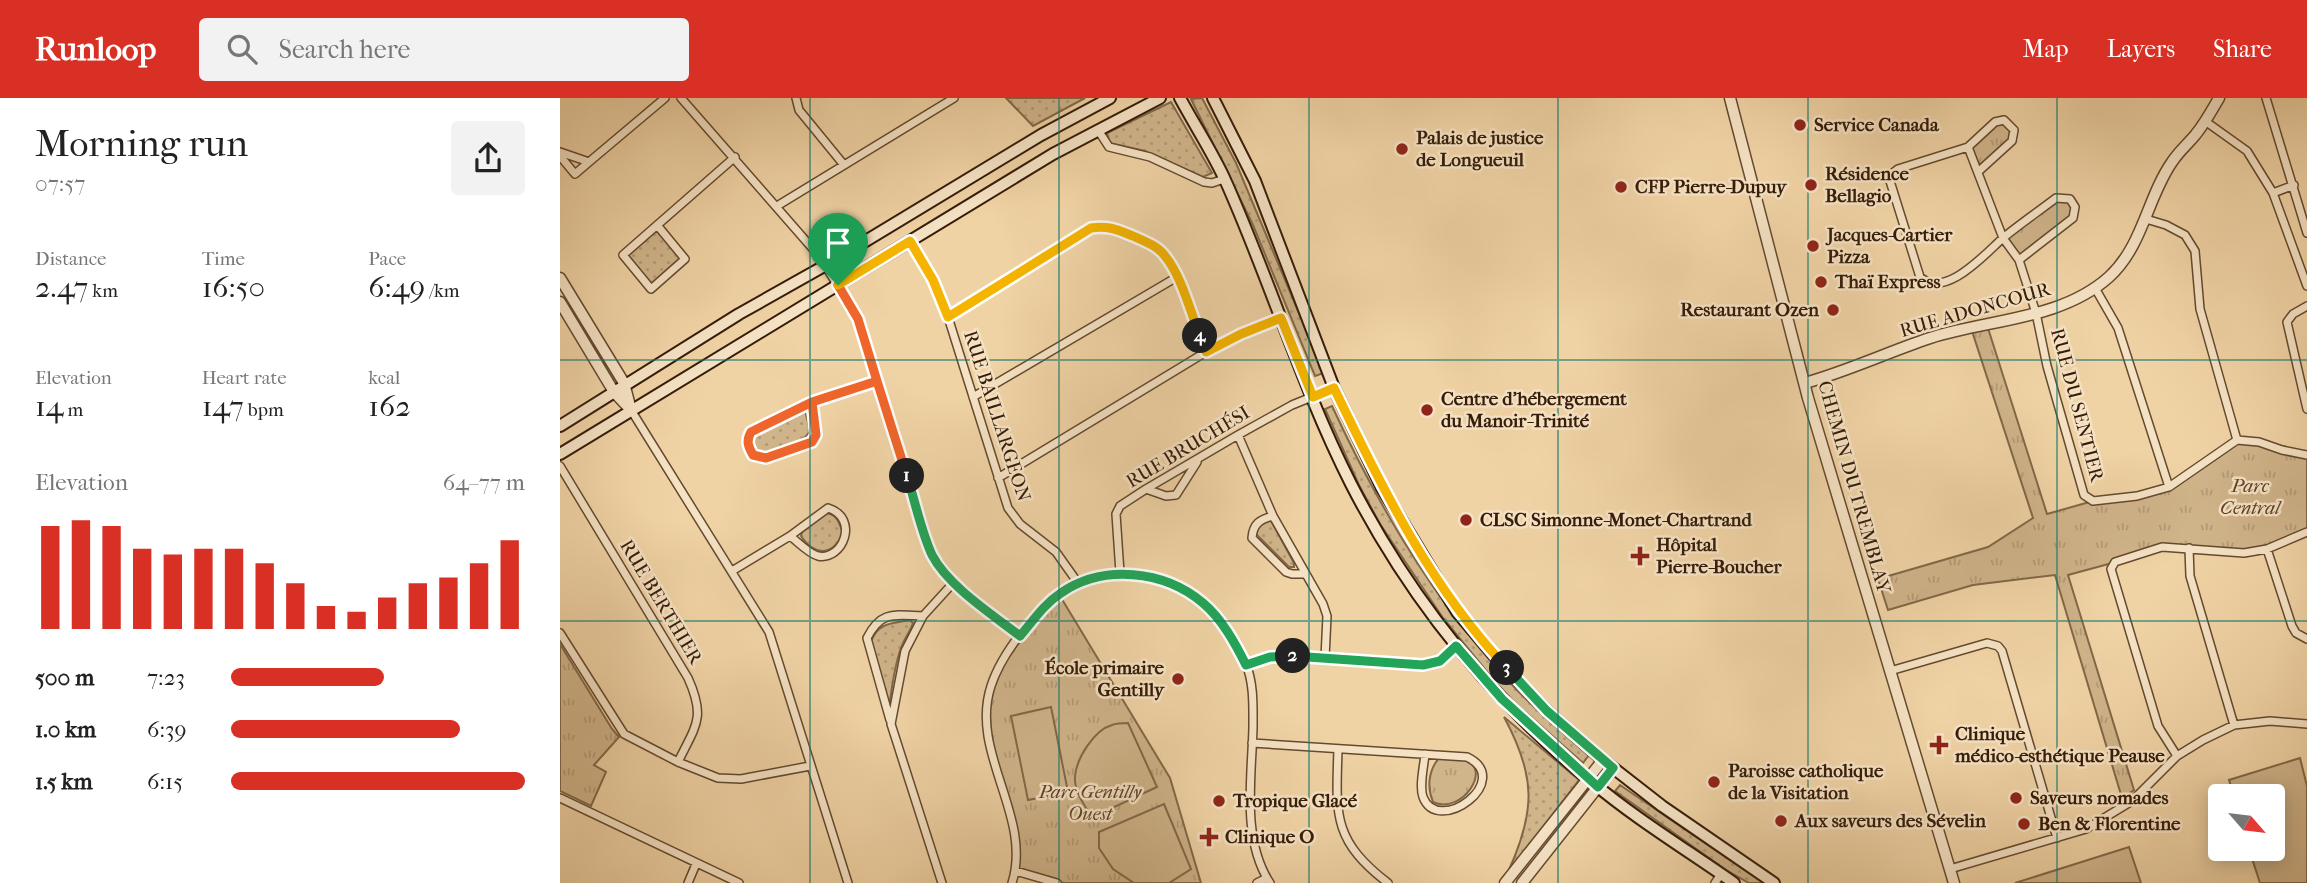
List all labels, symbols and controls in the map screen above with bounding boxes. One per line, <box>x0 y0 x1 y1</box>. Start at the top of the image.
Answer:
search box <box>199 18 689 81</box>
text: Runloop <box>35 30 157 69</box>
icon: search <box>223 30 261 68</box>
text: Search here <box>279 34 410 65</box>
text: Map <box>2023 35 2069 63</box>
text: Layers <box>2107 35 2175 63</box>
text: Share <box>2213 35 2272 63</box>
place label: Service Canada <box>1814 114 1940 136</box>
marker: Service Canada <box>1792 117 1808 133</box>
text: Morning run <box>35 121 248 166</box>
button: share <box>451 121 525 195</box>
place label: Palais de justice de Longueuil <box>1416 127 1544 171</box>
marker: Palais de justice de Longueuil <box>1394 141 1410 157</box>
place label: Résidence Bellagio <box>1825 163 1909 207</box>
text: 07:57 <box>35 170 85 197</box>
place label: CFP Pierre-Dupuy <box>1635 176 1787 198</box>
marker: Résidence Bellagio <box>1803 177 1819 193</box>
marker: CFP Pierre-Dupuy <box>1613 179 1629 195</box>
pin <box>808 213 868 285</box>
icon: arrive <box>819 224 857 262</box>
place label: Jacques-Cartier Pizza <box>1825 224 1953 268</box>
marker: Jacques-Cartier Pizza <box>1805 238 1821 254</box>
text: Distance <box>35 248 106 270</box>
text: Time <box>202 248 245 270</box>
text: Pace <box>368 248 406 270</box>
text: 2.47 <box>35 270 88 305</box>
text: 16:50 <box>202 270 265 305</box>
text: 6:49 <box>368 270 425 305</box>
place label: Thaï Express <box>1834 271 1940 293</box>
marker: Thaï Express <box>1813 274 1829 290</box>
street label: RUE ADONCOUR <box>1897 278 2054 342</box>
text: km <box>88 280 118 302</box>
text: /km <box>425 280 460 302</box>
place label: Restaurant Ozen <box>1680 299 1820 321</box>
marker: Restaurant Ozen <box>1825 302 1841 318</box>
pin: 4 <box>1182 318 1218 354</box>
text: 4 <box>1194 324 1205 346</box>
street label: RUE DU SENTIER <box>2046 326 2108 485</box>
street label: RUE BAILLARGEON <box>959 328 1035 505</box>
text: Elevation <box>35 367 112 389</box>
text: Heart rate <box>202 367 287 389</box>
text: kcal <box>368 367 400 389</box>
street label: CHEMIN DU TREMBLAY <box>1813 378 1895 597</box>
place label: Centre d'hébergement du Manoir-Trinité <box>1441 388 1627 432</box>
text: 14 <box>35 389 63 424</box>
text: 147 <box>202 389 244 424</box>
text: 162 <box>368 389 411 424</box>
text: m <box>63 399 83 421</box>
text: bpm <box>244 399 284 421</box>
street label: RUE BRUCHÉSI <box>1122 401 1254 493</box>
marker: Centre d'hébergement du Manoir-Trinité <box>1419 402 1435 418</box>
pin: 1 <box>890 458 924 494</box>
text: 1 <box>903 464 910 486</box>
text: Elevation <box>35 469 128 496</box>
text: 64–77 m <box>443 469 525 496</box>
park label: Parc Central <box>2220 475 2282 519</box>
place label: CLSC Simonne-Monet-Chartrand <box>1480 509 1753 531</box>
marker: CLSC Simonne-Monet-Chartrand <box>1458 512 1474 528</box>
place label: Hôpital Pierre-Boucher <box>1656 534 1782 578</box>
street label: RUE BERTHIER <box>615 536 707 669</box>
marker: Hôpital Pierre-Boucher <box>1630 546 1650 566</box>
pin: 2 <box>1276 638 1310 674</box>
text: 2 <box>1288 644 1297 666</box>
pin: 3 <box>1490 650 1524 686</box>
place label: École primaire Gentilly <box>1045 656 1165 701</box>
text: 3 <box>1503 656 1510 678</box>
text: 500 m <box>35 664 94 691</box>
text: 7:23 <box>147 664 185 691</box>
marker: École primaire Gentilly <box>1170 671 1186 687</box>
text: 1.0 km <box>35 716 96 743</box>
text: 6:39 <box>147 716 187 743</box>
place label: Clinique médico-esthétique Peause <box>1954 723 2165 767</box>
marker: Clinique médico-esthétique Peause <box>1929 735 1949 755</box>
place label: Paroisse catholique de la Visitation <box>1728 760 1884 804</box>
text: 1.5 km <box>35 768 93 795</box>
text: 6:15 <box>147 768 183 795</box>
marker: Paroisse catholique de la Visitation <box>1706 774 1722 790</box>
park label: Parc Gentilly Ouest <box>1038 781 1142 825</box>
north arrow <box>2208 784 2286 861</box>
map controls <box>2208 784 2285 861</box>
place label: Saveurs nomades <box>2030 787 2168 809</box>
place label: Tropique Glacé <box>1232 790 1358 812</box>
marker: Saveurs nomades <box>2008 790 2024 806</box>
marker: Tropique Glacé <box>1211 793 1227 809</box>
place label: Aux saveurs des Sévelin <box>1794 810 1987 832</box>
marker: Aux saveurs des Sévelin <box>1773 813 1789 829</box>
place label: Ben & Florentine <box>2038 813 2181 835</box>
marker: Ben & Florentine <box>2016 816 2032 832</box>
place label: Clinique O <box>1225 826 1314 848</box>
marker: Clinique O <box>1199 827 1219 847</box>

